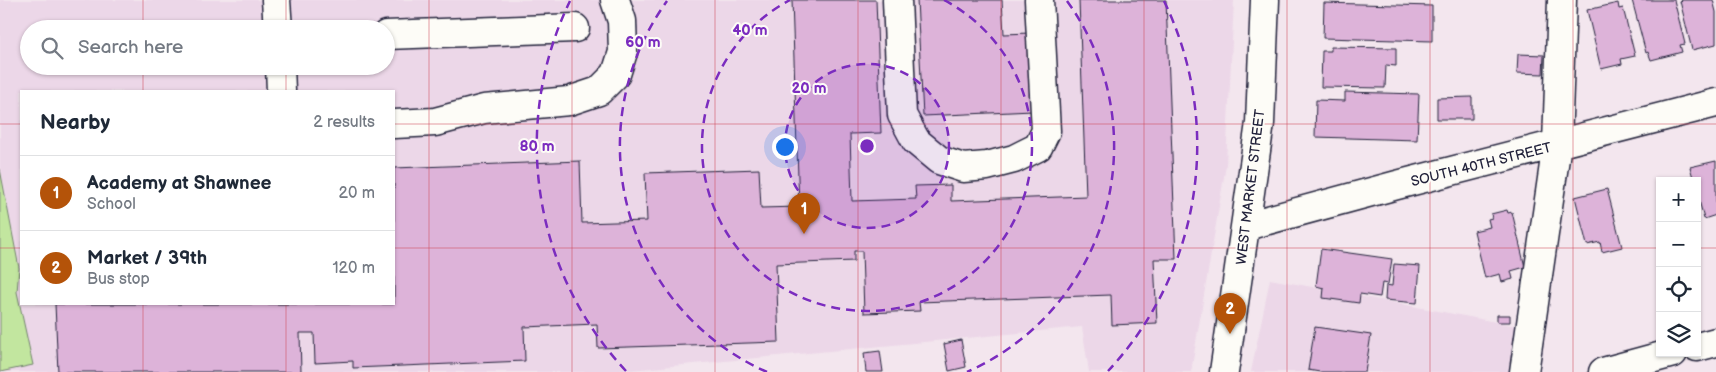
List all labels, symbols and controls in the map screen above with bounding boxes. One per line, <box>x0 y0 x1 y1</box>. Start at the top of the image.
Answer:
search box <box>20 20 395 75</box>
text: 40 m <box>732 21 768 40</box>
text: 60 m <box>625 33 661 52</box>
icon: search <box>38 34 66 62</box>
text: Search here <box>78 36 183 59</box>
text: 20 m <box>792 79 827 98</box>
street label: WEST MARKET STREET <box>1233 108 1269 266</box>
text: Nearby <box>40 110 110 135</box>
text: 2 results <box>313 113 375 132</box>
your location <box>772 134 798 160</box>
text: 80 m <box>519 137 555 156</box>
centre of rings <box>858 137 876 155</box>
street label: SOUTH 40TH STREET <box>1409 139 1554 190</box>
text: Academy at Shawnee <box>87 172 272 195</box>
map controls <box>1656 177 1701 357</box>
button: + <box>1656 177 1701 222</box>
text: 1 <box>53 184 59 203</box>
text: 20 m <box>339 184 375 203</box>
pin: 1 <box>788 193 820 234</box>
text: School <box>87 195 136 214</box>
button: − <box>1656 222 1701 267</box>
text: Market / 39th <box>87 247 207 270</box>
text: 2 <box>51 259 61 278</box>
text: 120 m <box>332 259 375 278</box>
button: locate <box>1656 267 1701 312</box>
text: Bus stop <box>87 270 150 289</box>
pin: 2 <box>1214 293 1246 334</box>
button: layers <box>1656 312 1701 357</box>

